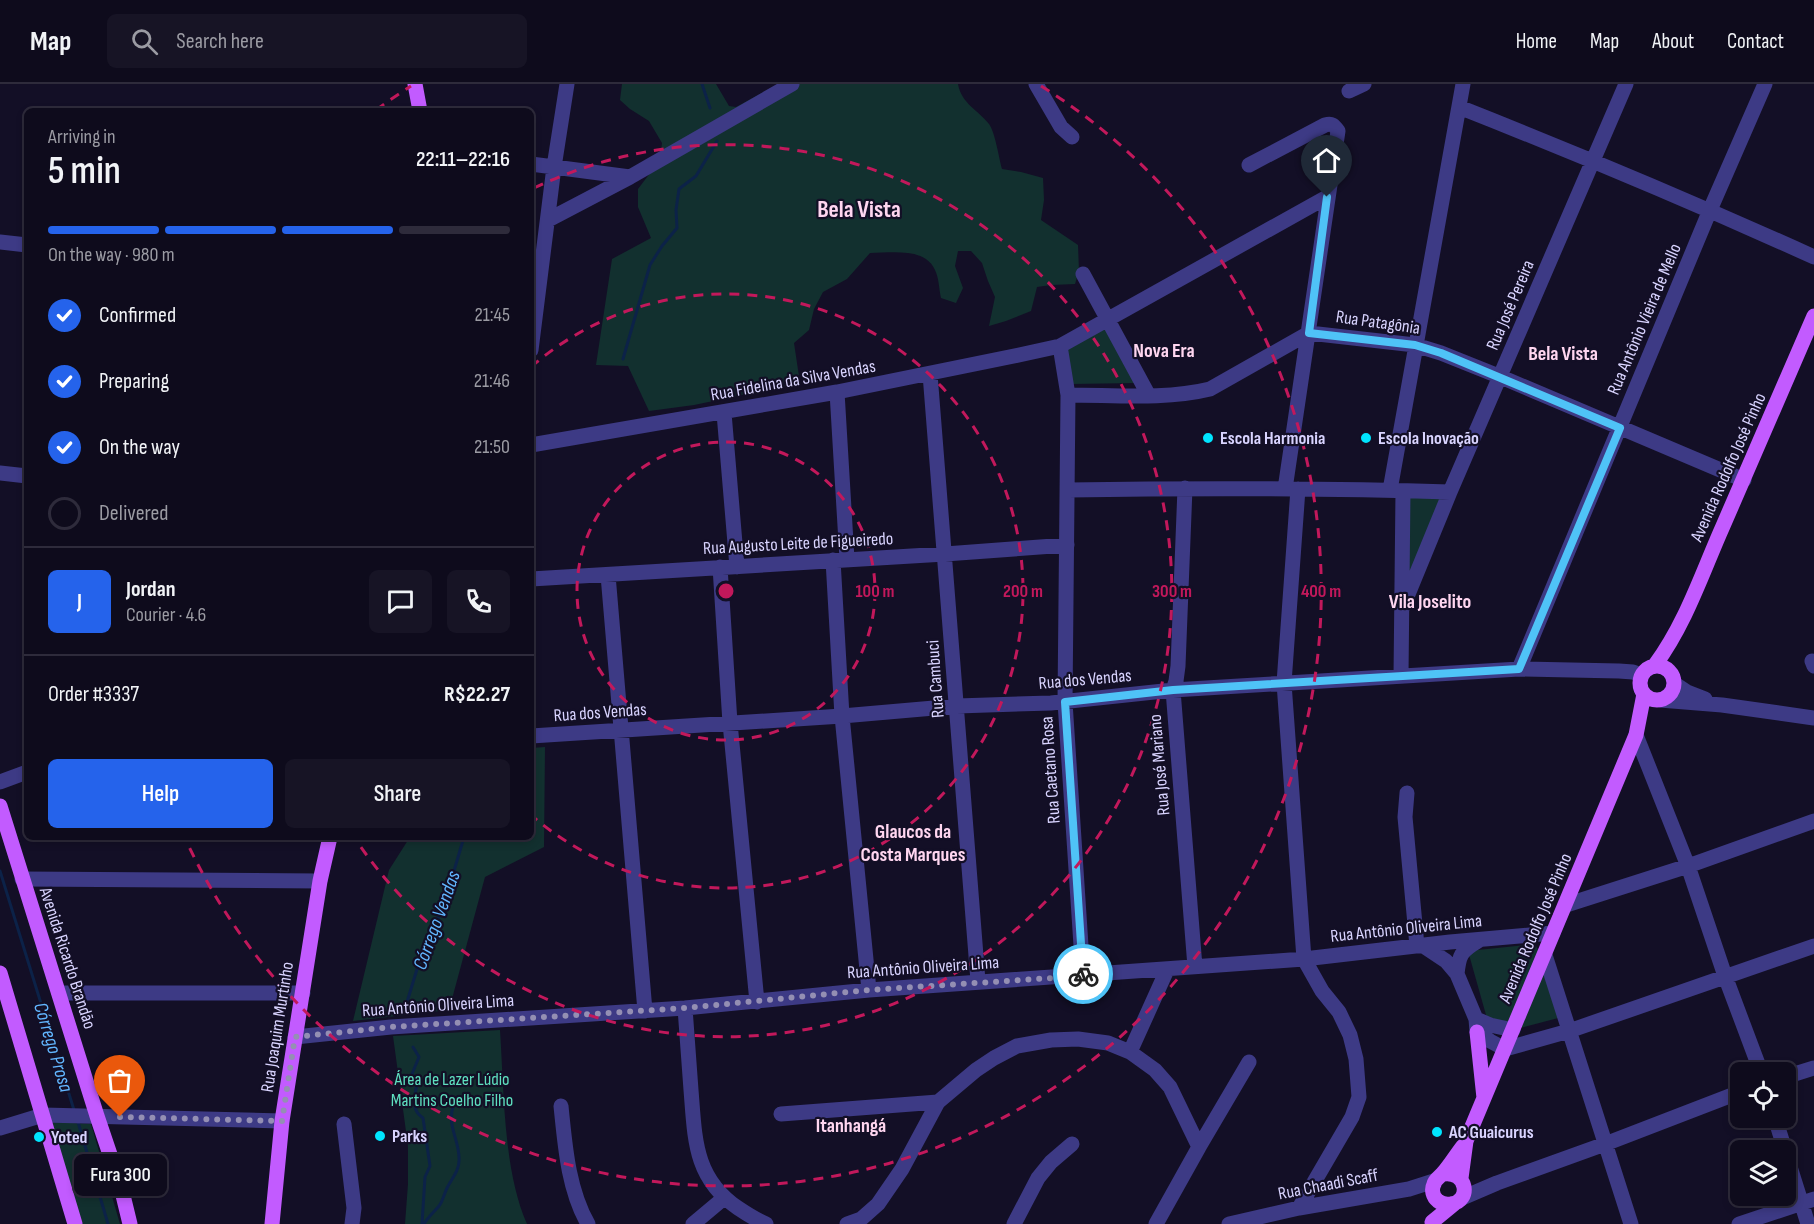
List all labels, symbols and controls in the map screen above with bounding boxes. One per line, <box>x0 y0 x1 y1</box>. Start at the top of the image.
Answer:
search box <box>107 14 527 68</box>
text: Map <box>30 25 71 58</box>
icon: search <box>128 25 161 58</box>
text: Search here <box>176 28 264 55</box>
text: Home <box>1516 29 1557 54</box>
text: Map <box>1590 29 1619 54</box>
text: About <box>1652 29 1694 54</box>
text: Contact <box>1727 29 1784 54</box>
text: Arriving in <box>48 125 116 149</box>
pin <box>1301 135 1352 197</box>
icon: home <box>1310 144 1343 177</box>
text: 22:11–22:16 <box>416 146 510 173</box>
text: 5 min <box>48 148 121 195</box>
district label: Bela Vista <box>817 195 901 224</box>
street label: Rua Antônio Vieira de Mello <box>1603 240 1686 398</box>
text: On the way · 980 m <box>48 243 175 267</box>
street label: Rua José Pereira <box>1482 257 1539 353</box>
icon: check <box>48 299 81 332</box>
text: Confirmed <box>99 302 176 329</box>
text: 21:45 <box>474 303 510 327</box>
street label: Rua Patagônia <box>1334 306 1421 339</box>
district label: Nova Era <box>1133 339 1195 363</box>
district label: Bela Vista <box>1528 342 1598 366</box>
street label: Rua Fidelina da Silva Vendas <box>709 356 877 405</box>
icon: check <box>48 365 81 398</box>
text: Preparing <box>99 368 169 395</box>
text: 21:46 <box>474 369 510 393</box>
street label: Avenida Rodolfo José Pinho <box>1686 390 1771 546</box>
place label: Escola Harmonia <box>1220 428 1325 449</box>
place label: Escola Inovação <box>1378 428 1479 449</box>
icon: check <box>48 431 81 464</box>
marker: Escola Harmonia <box>1201 431 1215 445</box>
marker: Escola Inovação <box>1359 431 1373 445</box>
text: On the way <box>99 434 180 461</box>
text: 21:50 <box>474 435 510 459</box>
text: Delivered <box>99 500 168 527</box>
street label: Rua Augusto Leite de Figueiredo <box>702 528 894 559</box>
button: chat <box>369 570 432 633</box>
button: phone <box>447 570 510 633</box>
text: Jordan <box>126 576 175 603</box>
centre of rings <box>716 581 736 601</box>
text: 100 m <box>856 581 895 602</box>
text: 200 m <box>1003 581 1043 602</box>
text: 300 m <box>1152 581 1192 602</box>
text: 400 m <box>1301 581 1341 602</box>
text: J <box>77 588 82 615</box>
district label: Vila Joselito <box>1389 590 1471 614</box>
text: Courier · 4.6 <box>126 603 206 627</box>
street label: Rua Cambuci <box>922 639 949 719</box>
street label: Rua dos Vendas <box>1038 665 1132 694</box>
text: Order #3337 <box>48 681 139 708</box>
text: R$22.27 <box>444 681 510 708</box>
street label: Rua dos Vendas <box>553 699 647 726</box>
street label: Rua José Mariano <box>1145 713 1174 816</box>
street label: Rua Caetano Rosa <box>1036 716 1065 824</box>
button: Help <box>48 759 273 828</box>
button: Share <box>285 759 510 828</box>
district label: Glaucos da Costa Marques <box>861 820 966 867</box>
street label: Avenida Rodolfo José Pinho <box>1494 850 1576 1007</box>
water label: Córrego Vendas <box>408 868 466 973</box>
street label: Avenida Ricardo Brandão <box>34 884 100 1032</box>
street label: Rua Antônio Oliveira Lima <box>1329 910 1483 947</box>
courier <box>1053 944 1113 1004</box>
street label: Rua Antônio Oliveira Lima <box>846 952 1000 983</box>
icon: bike <box>1067 958 1100 991</box>
street label: Rua Joaquim Murtinho <box>257 960 298 1094</box>
street label: Rua Antônio Oliveira Lima <box>361 990 515 1021</box>
water label: Córrego Prosa <box>28 1000 78 1095</box>
pin <box>94 1055 145 1117</box>
map controls <box>1730 1062 1796 1206</box>
button: locate <box>1730 1062 1796 1128</box>
icon: bag <box>103 1064 136 1097</box>
park label: Área de Lazer Lúdio Martins Coelho Filho <box>391 1069 513 1111</box>
district label: Itanhangá <box>816 1114 886 1138</box>
place label: AC Guaicurus <box>1448 1122 1534 1143</box>
marker: AC Guaicurus <box>1430 1125 1444 1139</box>
place label: Parks <box>392 1126 427 1147</box>
place label: Yoted <box>51 1127 88 1148</box>
marker: Parks <box>373 1129 387 1143</box>
marker: Yoted <box>32 1130 46 1144</box>
button: layers <box>1730 1140 1796 1206</box>
callout: Fura 300 <box>74 1153 166 1195</box>
text: Fura 300 <box>90 1163 151 1187</box>
street label: Rua Chaadi Scaff <box>1276 1164 1381 1204</box>

